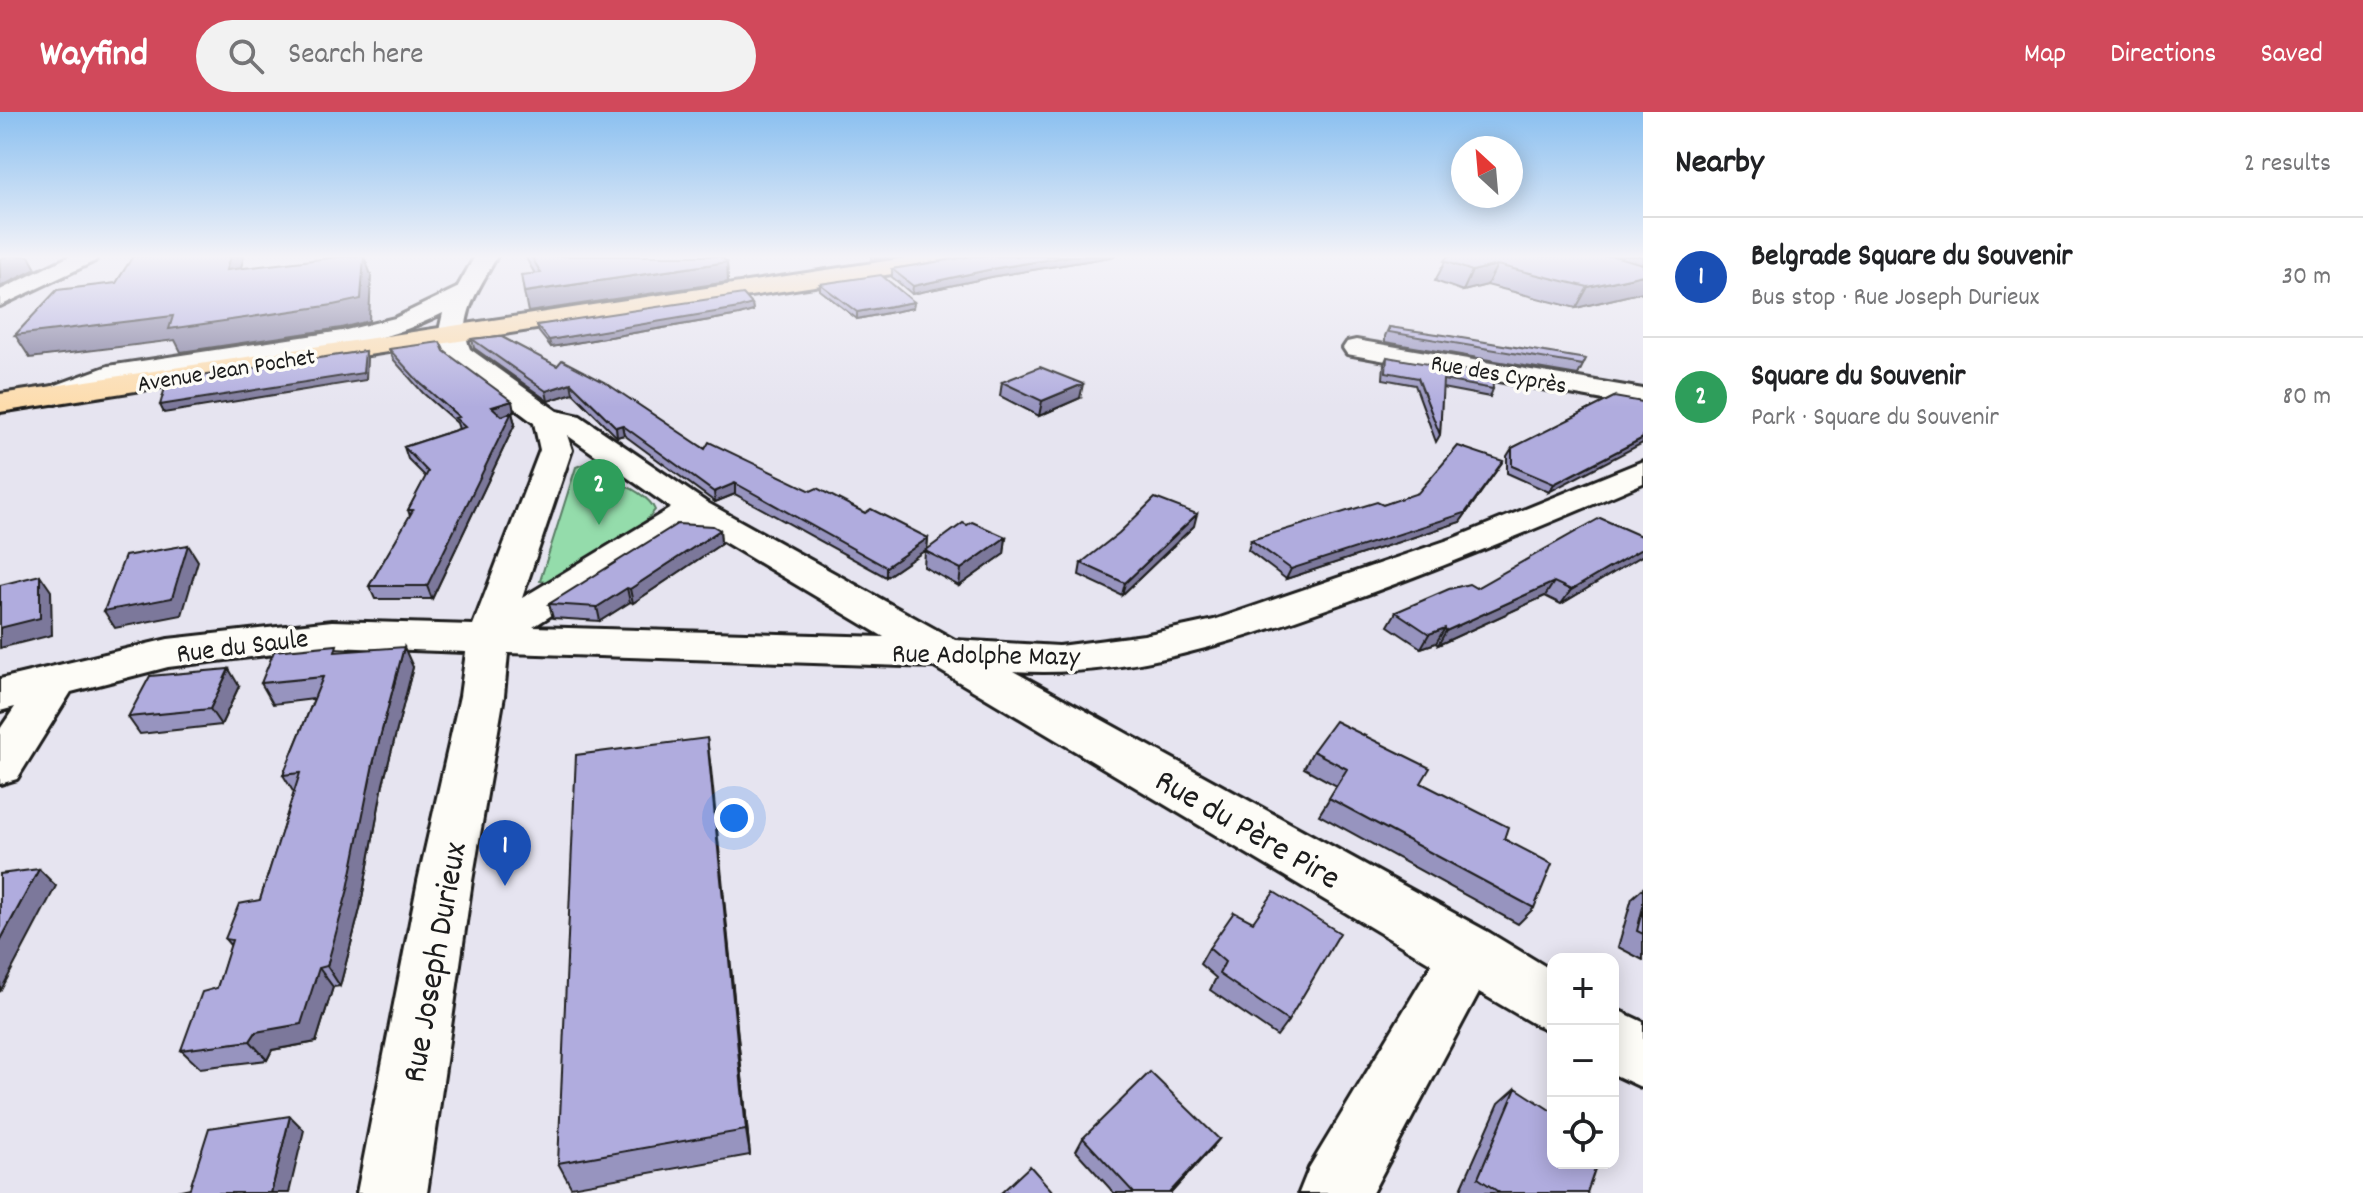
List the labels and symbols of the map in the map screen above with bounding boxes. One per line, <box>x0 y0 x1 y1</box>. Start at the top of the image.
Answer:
north arrow <box>1451 136 1523 208</box>
street label: Avenue Jean Pochet <box>135 341 318 403</box>
street label: Rue des Cyprès <box>1428 347 1569 405</box>
pin: 2 <box>573 459 625 525</box>
street label: Rue du Saule <box>174 621 311 677</box>
street label: Rue Adolphe Mazy <box>892 636 1081 680</box>
street label: Rue du Père Pire <box>1144 759 1348 905</box>
your location <box>714 798 754 838</box>
pin: 1 <box>479 820 531 886</box>
street label: Rue Joseph Durieux <box>392 839 483 1087</box>

